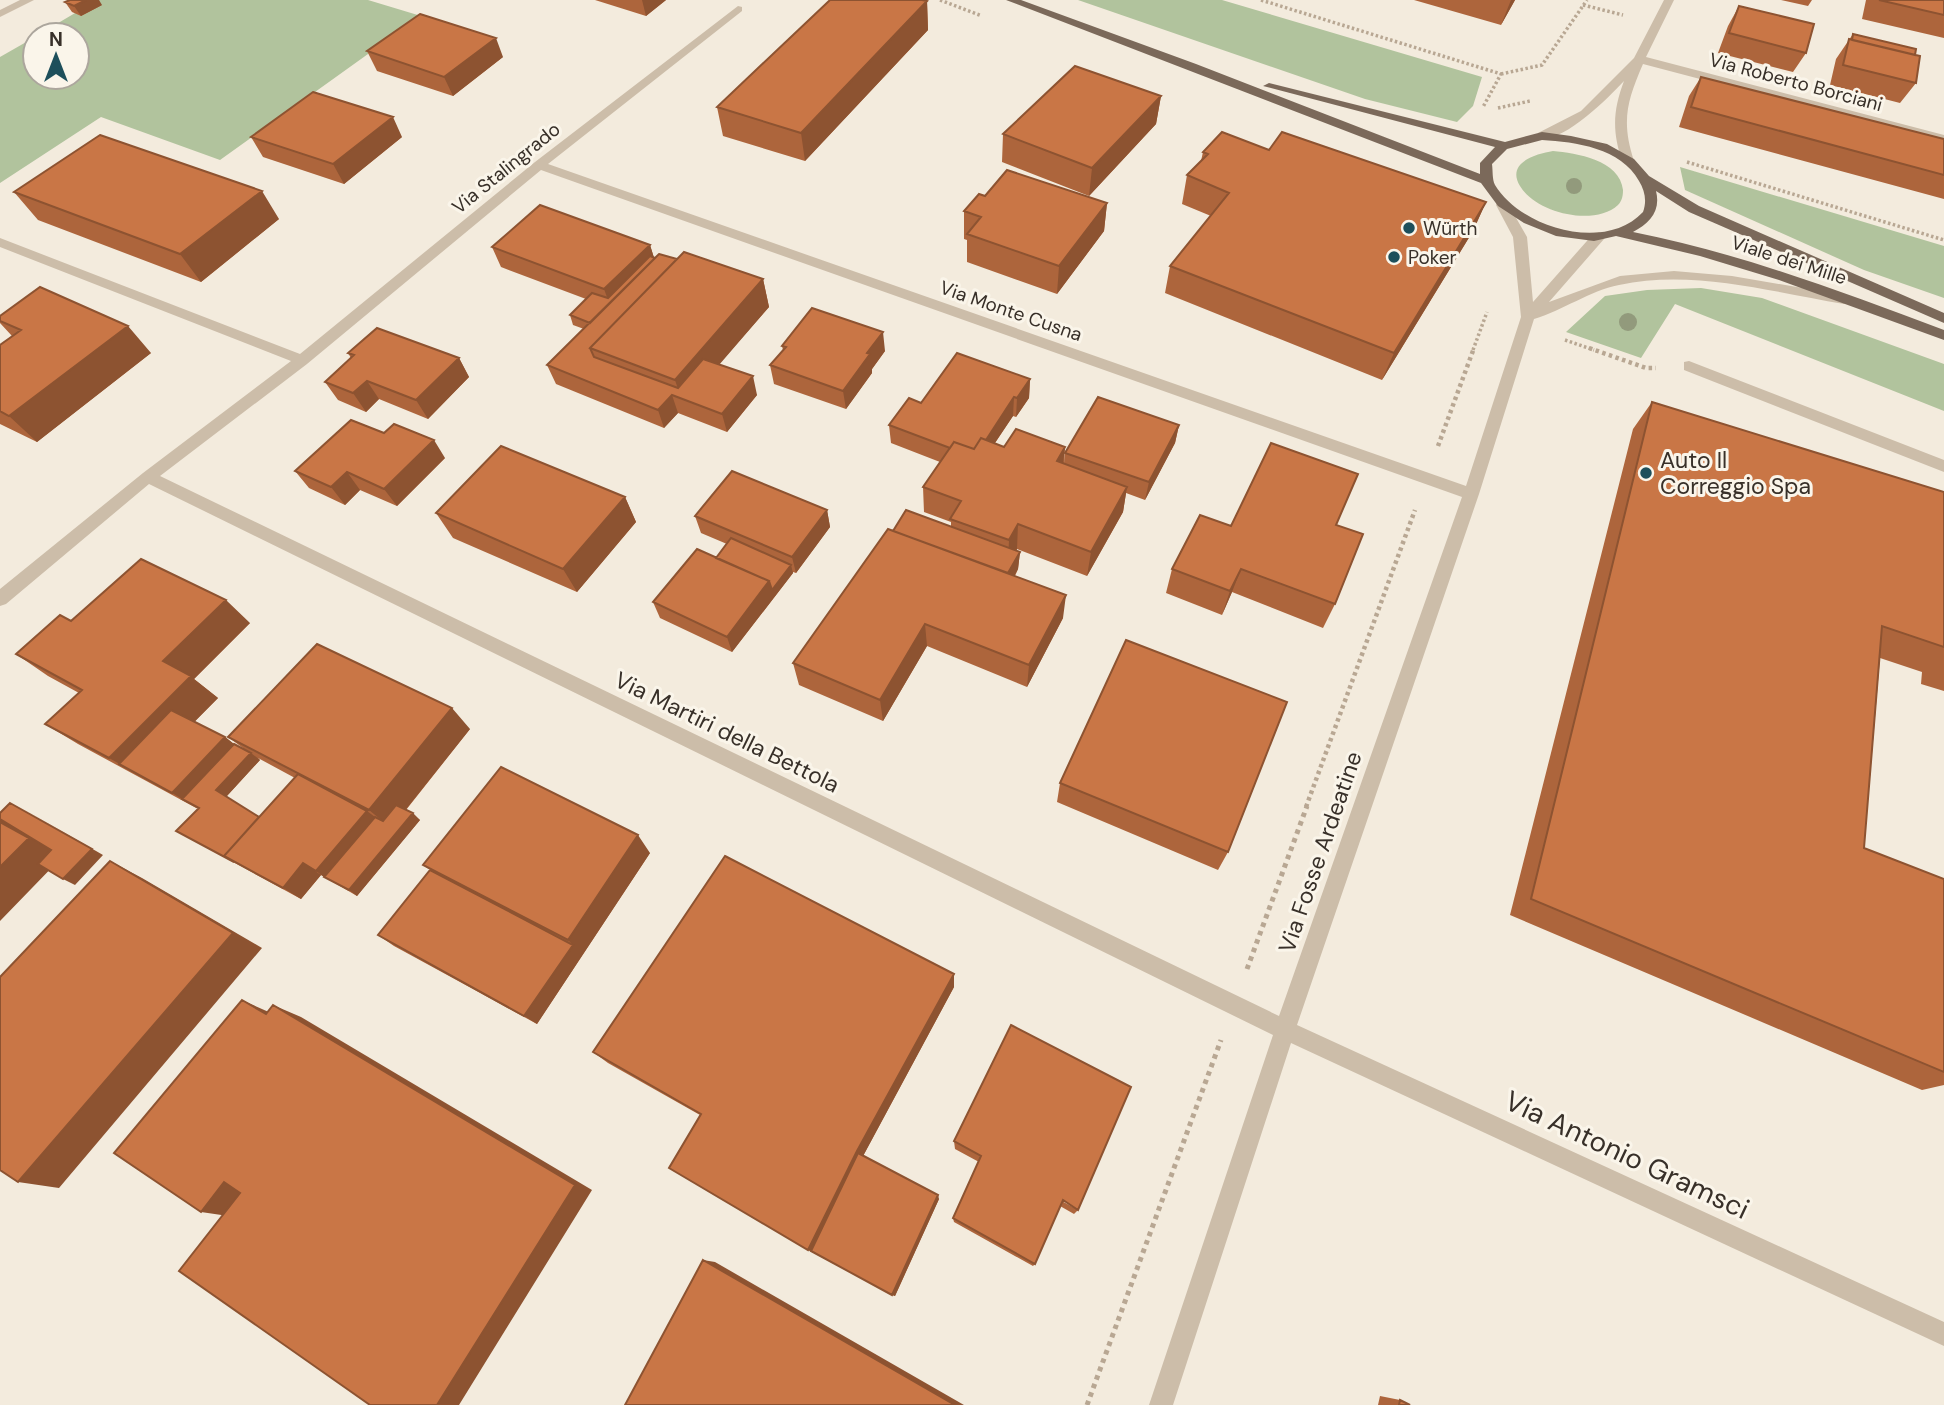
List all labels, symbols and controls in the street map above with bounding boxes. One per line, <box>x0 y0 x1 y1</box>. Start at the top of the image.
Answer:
north arrow <box>21 21 91 91</box>
text: N <box>49 27 63 52</box>
street label: Via Roberto Borciani <box>1707 47 1885 117</box>
street label: Via Stalingrado <box>447 117 565 219</box>
place label: Würth <box>1423 216 1477 241</box>
marker: Würth <box>1401 220 1417 236</box>
street label: Viale dei Mille <box>1728 230 1850 290</box>
place label: Poker <box>1408 245 1456 270</box>
marker: Poker <box>1386 249 1402 265</box>
street label: Via Monte Cusna <box>936 275 1086 347</box>
place label: Auto Il Correggio Spa <box>1660 445 1811 501</box>
marker: Auto Il Correggio Spa <box>1638 465 1654 481</box>
street label: Via Martiri della Bettola <box>610 664 844 800</box>
street label: Via Fosse Ardeatine <box>1271 747 1369 957</box>
street label: Via Antonio Gramsci <box>1499 1082 1755 1228</box>

